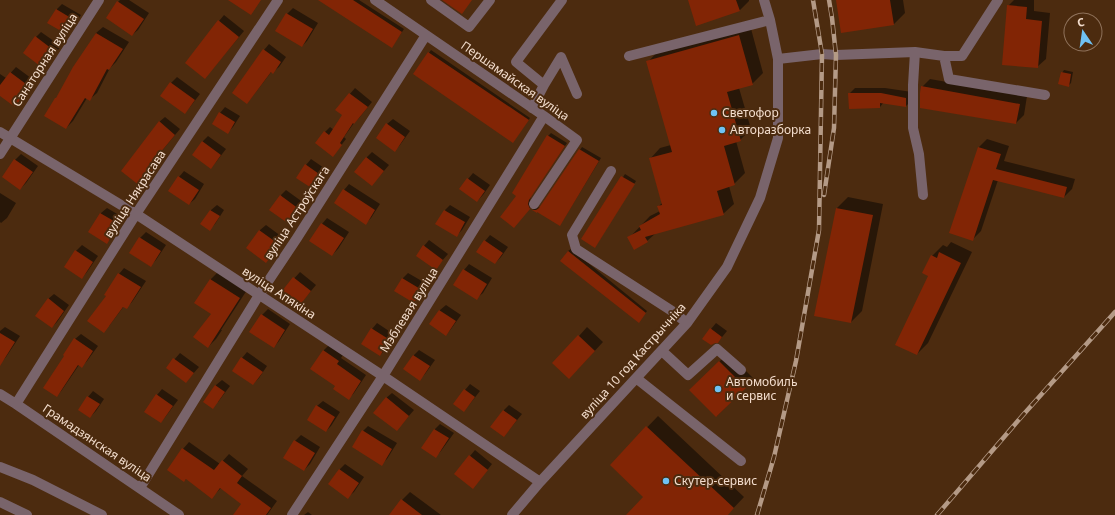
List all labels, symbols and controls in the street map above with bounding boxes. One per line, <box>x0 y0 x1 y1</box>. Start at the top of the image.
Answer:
street label: Санаторная вуліца <box>8 10 81 110</box>
north arrow <box>1063 12 1103 52</box>
text: С <box>1075 14 1086 30</box>
street label: Першамайская вуліца <box>458 37 573 124</box>
place label: Светофор <box>722 104 779 121</box>
marker: Светофор <box>709 108 719 118</box>
place label: Авторазборка <box>730 121 811 138</box>
marker: Авторазборка <box>717 125 727 135</box>
street label: вуліца Някрасава <box>100 146 169 241</box>
street label: вуліца Астроўскага <box>260 162 333 263</box>
street label: вуліца Апякіна <box>239 262 319 323</box>
street label: Мэблевая вуліца <box>376 264 442 356</box>
street label: вуліца 10 год Кастрычніка <box>576 299 690 423</box>
place label: Автомобиль и сервис <box>726 373 797 404</box>
marker: Автомобиль и сервис <box>713 384 723 394</box>
street label: Грамадзянская вуліца <box>39 400 155 485</box>
place label: Скутер-сервис <box>674 472 757 489</box>
marker: Скутер-сервис <box>661 476 671 486</box>

